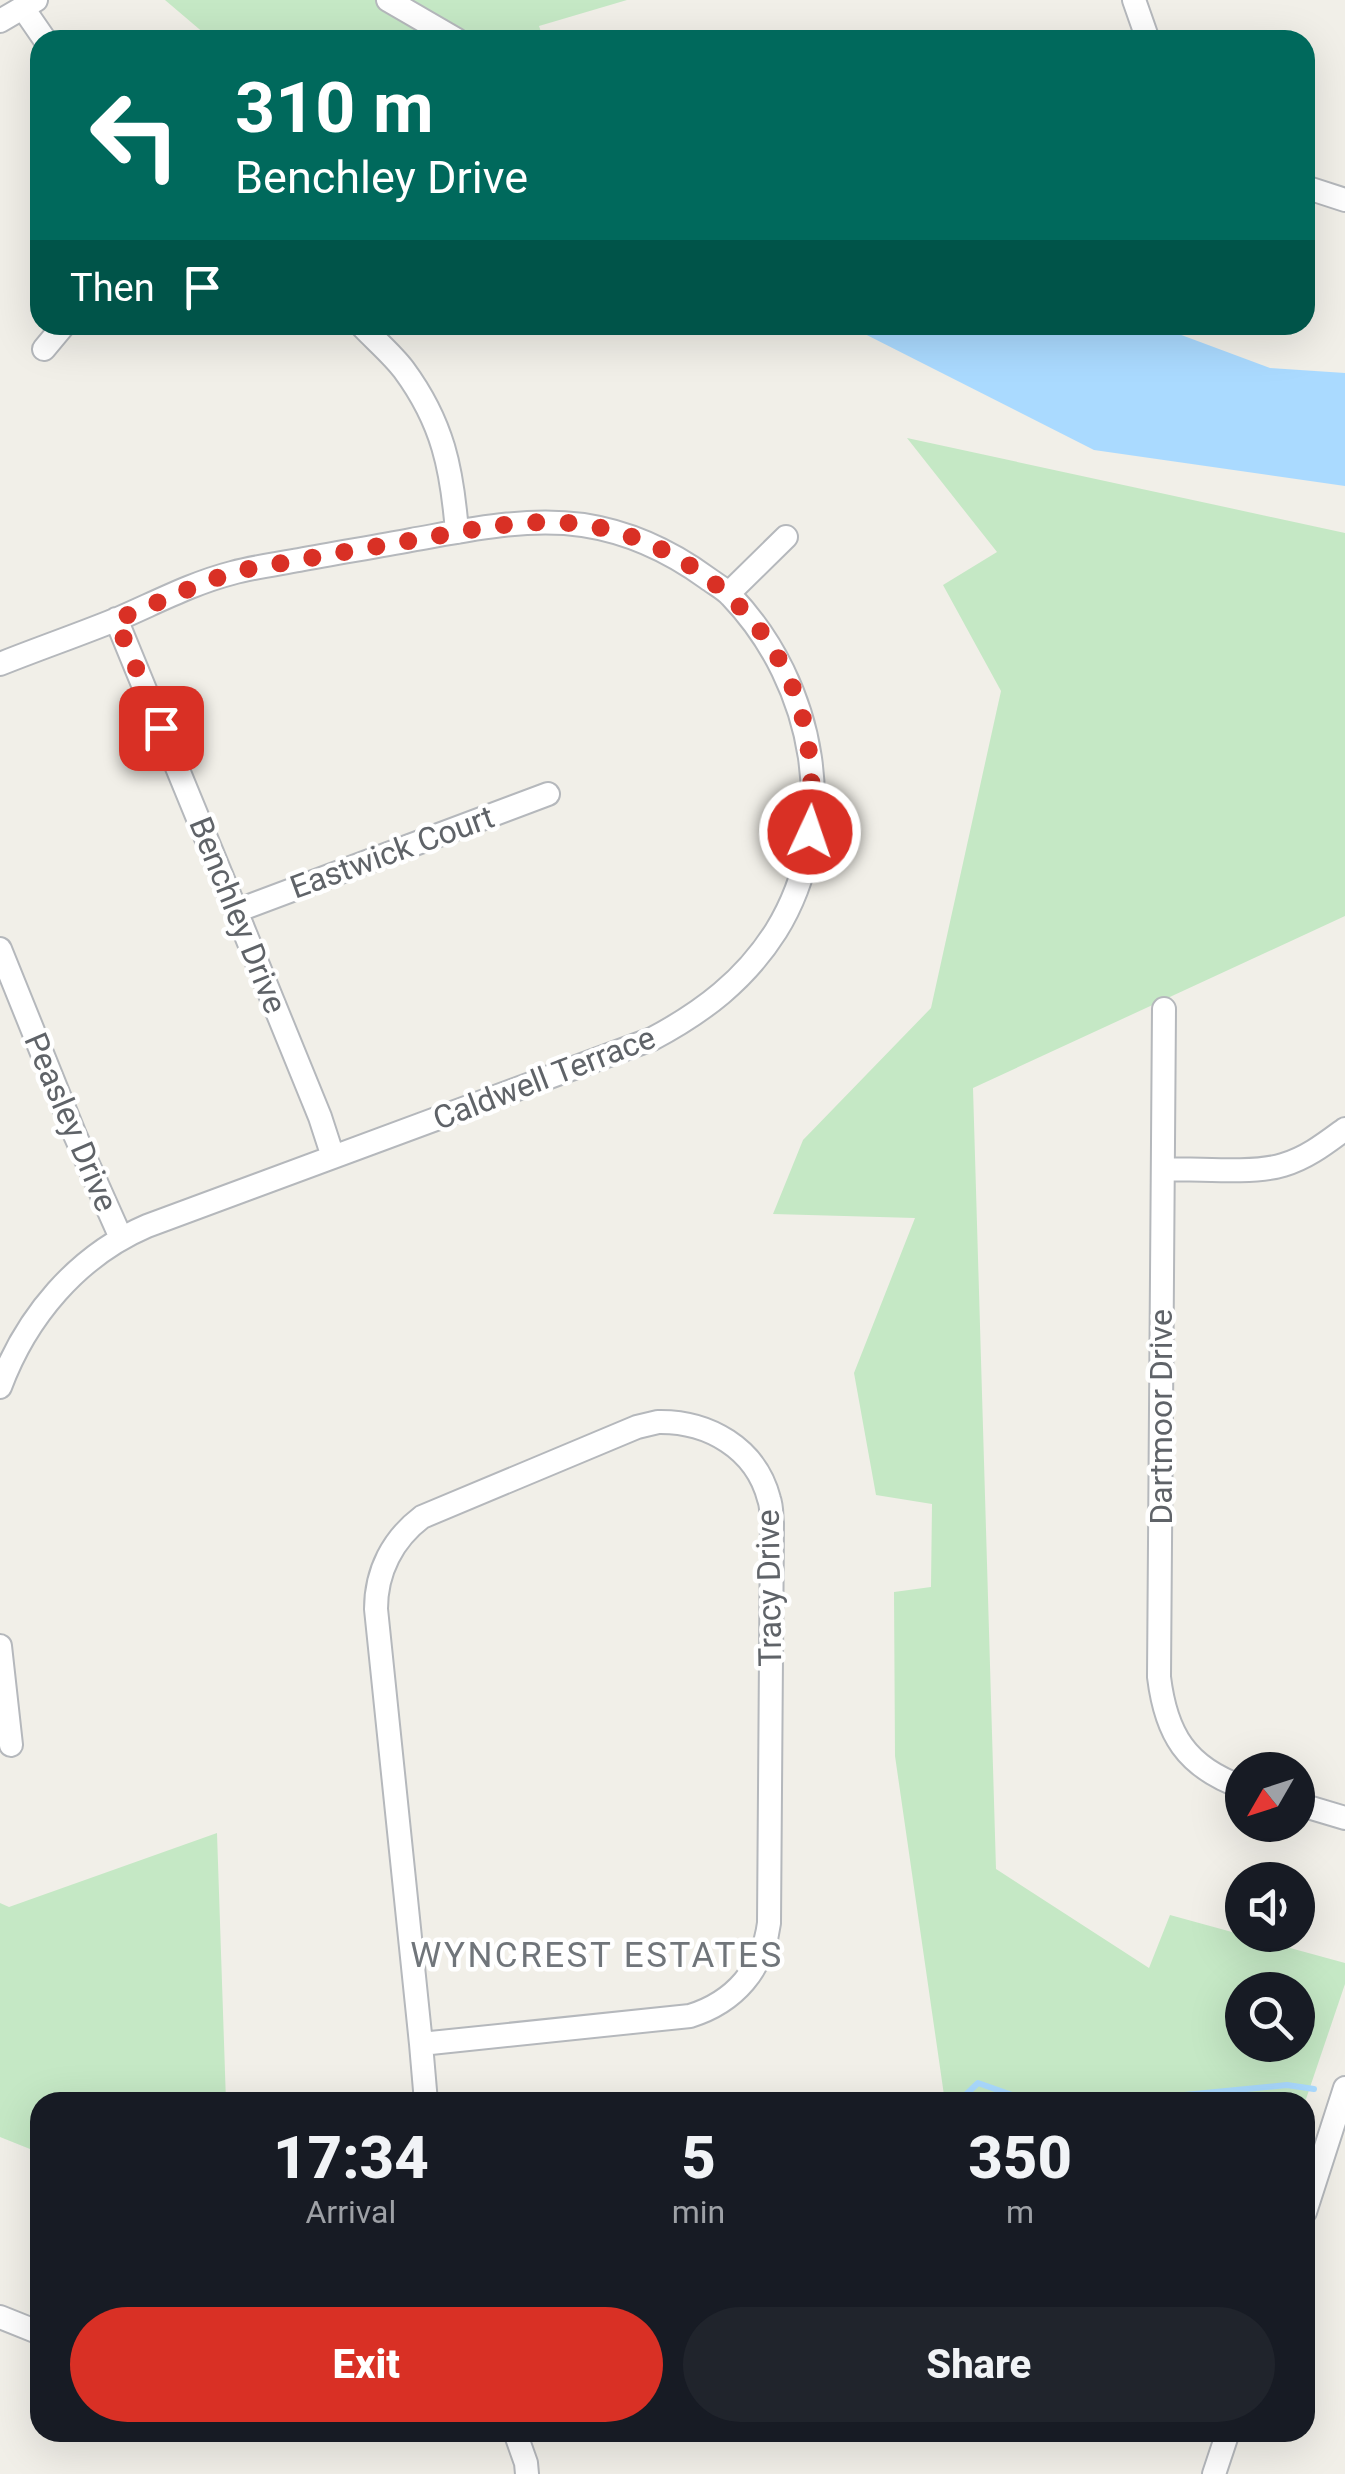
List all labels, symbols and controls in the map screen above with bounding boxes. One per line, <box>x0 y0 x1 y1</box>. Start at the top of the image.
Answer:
text: 310 m <box>235 67 434 149</box>
icon: left <box>70 70 200 200</box>
text: Benchley Drive <box>235 151 528 204</box>
icon: arrive <box>175 260 230 315</box>
text: Then <box>70 266 155 310</box>
pin <box>119 686 204 771</box>
icon: arrive <box>134 701 189 756</box>
position arrow <box>758 780 862 884</box>
street label: Eastwick Court <box>285 798 499 906</box>
street label: Benchley Drive <box>181 811 295 1019</box>
street label: Caldwell Terrace <box>428 1018 660 1138</box>
street label: Peasley Drive <box>16 1027 126 1217</box>
street label: Dartmoor Drive <box>1142 1309 1180 1525</box>
street label: Tracy Drive <box>749 1509 789 1667</box>
north arrow <box>1225 1752 1315 1842</box>
map controls <box>1225 1752 1315 2062</box>
button: sound <box>1225 1862 1315 1952</box>
district label: WYNCREST ESTATES <box>410 1935 784 1976</box>
button: search <box>1225 1972 1315 2062</box>
text: 17:34 <box>273 2122 429 2193</box>
text: 5 <box>681 2122 716 2193</box>
text: 350 <box>968 2122 1072 2193</box>
text: Arrival <box>305 2193 396 2231</box>
text: min <box>672 2193 725 2231</box>
text: m <box>1006 2193 1034 2231</box>
button: Exit <box>70 2307 663 2422</box>
button: Share <box>683 2307 1275 2422</box>

